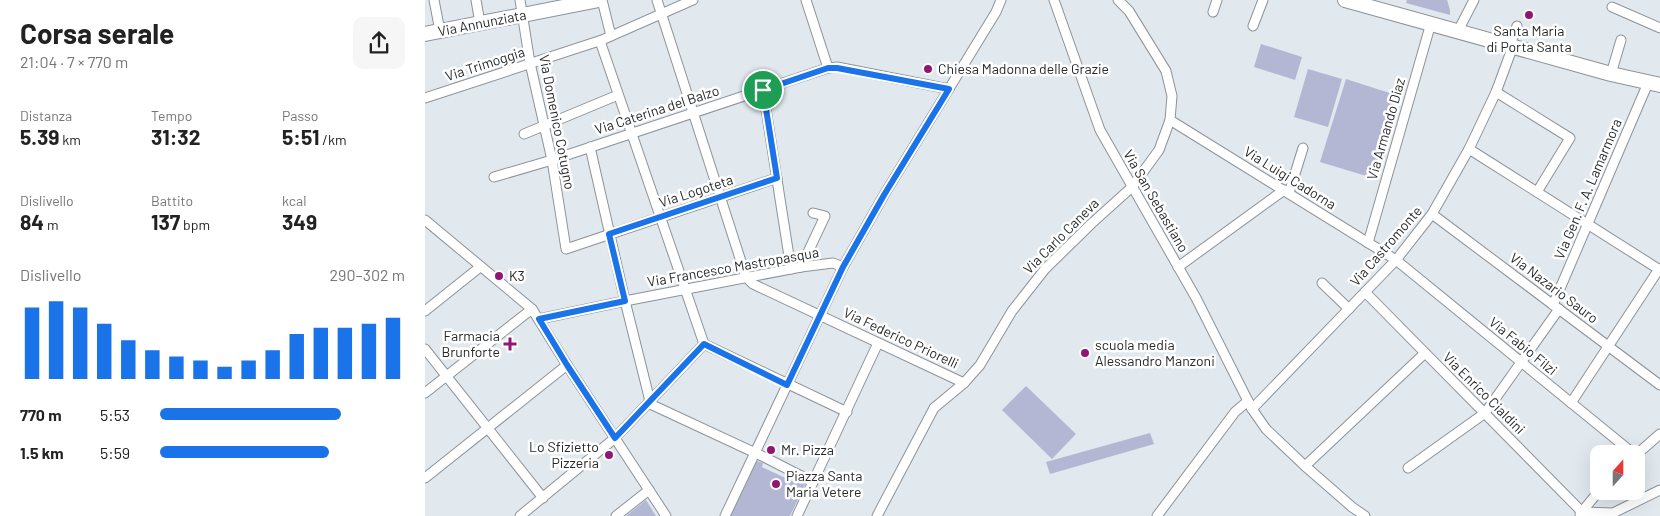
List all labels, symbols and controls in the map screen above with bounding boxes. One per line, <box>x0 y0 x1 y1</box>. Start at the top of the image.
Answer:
street label: Via Annunziata <box>436 6 527 39</box>
marker: Santa Maria di Porta Santa <box>1523 9 1535 21</box>
text: Corsa serale <box>20 16 174 50</box>
button: share <box>353 17 405 69</box>
place label: Santa Maria di Porta Santa <box>1486 22 1572 55</box>
street label: Via Trimoggia <box>443 43 527 84</box>
text: 21:04 · 7 × 770 m <box>20 52 128 71</box>
street label: Via Domenico Cotugno <box>536 53 579 191</box>
place label: Chiesa Madonna delle Grazie <box>938 60 1109 77</box>
marker: Chiesa Madonna delle Grazie <box>922 63 934 75</box>
pin <box>742 69 784 111</box>
icon: arrive <box>749 76 777 104</box>
street label: Via Armando Diaz <box>1363 76 1408 182</box>
street label: Via Caterina del Balzo <box>592 81 721 138</box>
text: Distanza <box>20 107 72 124</box>
text: Tempo <box>151 107 192 124</box>
text: Passo <box>282 107 318 124</box>
street label: Via Gen. F. A. Lamarmora <box>1550 116 1625 262</box>
text: 5.39 <box>20 124 59 149</box>
text: 31:32 <box>151 124 200 149</box>
text: 5:51 <box>282 124 320 149</box>
text: km <box>59 131 81 148</box>
text: /km <box>320 131 347 148</box>
street label: Via Luigi Cadorna <box>1241 142 1339 213</box>
street label: Via San Sebastiano <box>1120 146 1193 255</box>
street label: Via Logoteta <box>657 171 735 210</box>
text: Dislivello <box>20 192 74 209</box>
text: Battito <box>151 192 193 209</box>
text: kcal <box>282 192 306 209</box>
street label: Via Carlo Caneva <box>1019 194 1102 277</box>
street label: Via Castromonte <box>1346 202 1425 289</box>
text: 84 <box>20 209 44 234</box>
text: 137 <box>151 209 180 234</box>
text: 349 <box>282 209 317 234</box>
text: m <box>44 216 58 233</box>
text: bpm <box>180 216 210 233</box>
street label: Via Francesco Mastropasqua <box>646 243 820 290</box>
street label: Via Nazario Sauro <box>1507 249 1602 326</box>
text: Dislivello <box>20 265 81 284</box>
text: 290–302 m <box>330 265 405 284</box>
place label: K3 <box>509 267 525 284</box>
marker: K3 <box>493 270 505 282</box>
street label: Via Federico Priorelli <box>841 303 962 372</box>
street label: Via Fabio Filzi <box>1486 313 1561 378</box>
place label: Farmacia Brunforte <box>441 327 500 360</box>
place label: scuola media Alessandro Manzoni <box>1095 336 1215 369</box>
marker: Farmacia Brunforte <box>504 338 516 350</box>
marker: scuola media Alessandro Manzoni <box>1079 347 1091 359</box>
street label: Via Enrico Cialdini <box>1440 348 1529 437</box>
text: 770 m <box>20 405 62 424</box>
text: 5:53 <box>100 405 130 424</box>
place label: Lo Sfizietto Pizzeria <box>529 438 599 471</box>
place label: Mr. Pizza <box>781 441 834 458</box>
text: 1.5 km <box>20 443 64 462</box>
text: 5:59 <box>100 443 130 462</box>
marker: Mr. Pizza <box>765 444 777 456</box>
north arrow <box>1590 445 1645 500</box>
map controls <box>1590 445 1645 500</box>
marker: Lo Sfizietto Pizzeria <box>603 449 615 461</box>
place label: Piazza Santa Maria Vetere <box>786 467 863 500</box>
marker: Piazza Santa Maria Vetere <box>770 478 782 490</box>

